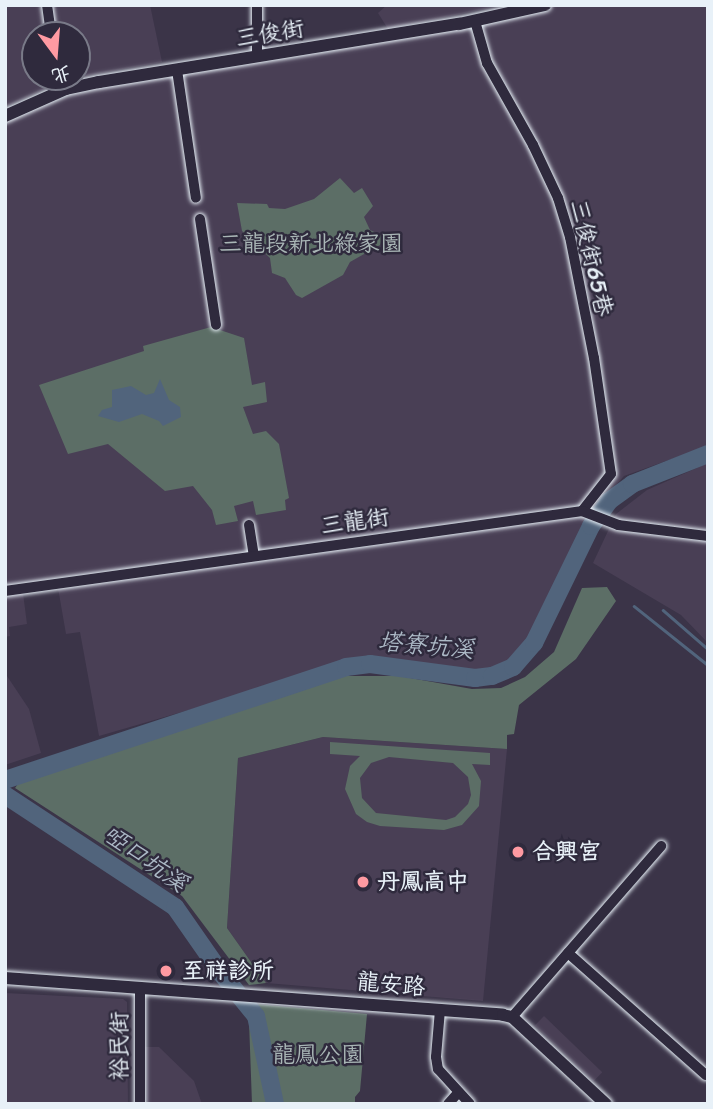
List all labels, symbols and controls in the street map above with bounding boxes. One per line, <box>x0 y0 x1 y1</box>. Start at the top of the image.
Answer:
street label: 三俊街 <box>234 15 306 53</box>
north arrow <box>21 21 91 91</box>
text: 北 <box>48 56 75 93</box>
street label: 三俊街65巷 <box>564 197 618 319</box>
park label: 三龍段新北綠家園 <box>219 230 403 258</box>
street label: 三龍街 <box>319 504 391 540</box>
water label: 塔寮坑溪 <box>377 627 475 665</box>
water label: 啞口坑溪 <box>97 820 193 898</box>
place label: 合興宮 <box>532 838 601 866</box>
marker: 合興宮 <box>510 844 526 860</box>
place label: 丹鳳高中 <box>377 868 469 896</box>
marker: 丹鳳高中 <box>355 874 371 890</box>
place label: 至祥診所 <box>182 957 274 985</box>
marker: 至祥診所 <box>156 961 176 981</box>
street label: 龍安路 <box>355 968 427 1002</box>
street label: 裕民街 <box>106 1012 134 1080</box>
park label: 龍鳳公園 <box>272 1041 364 1069</box>

